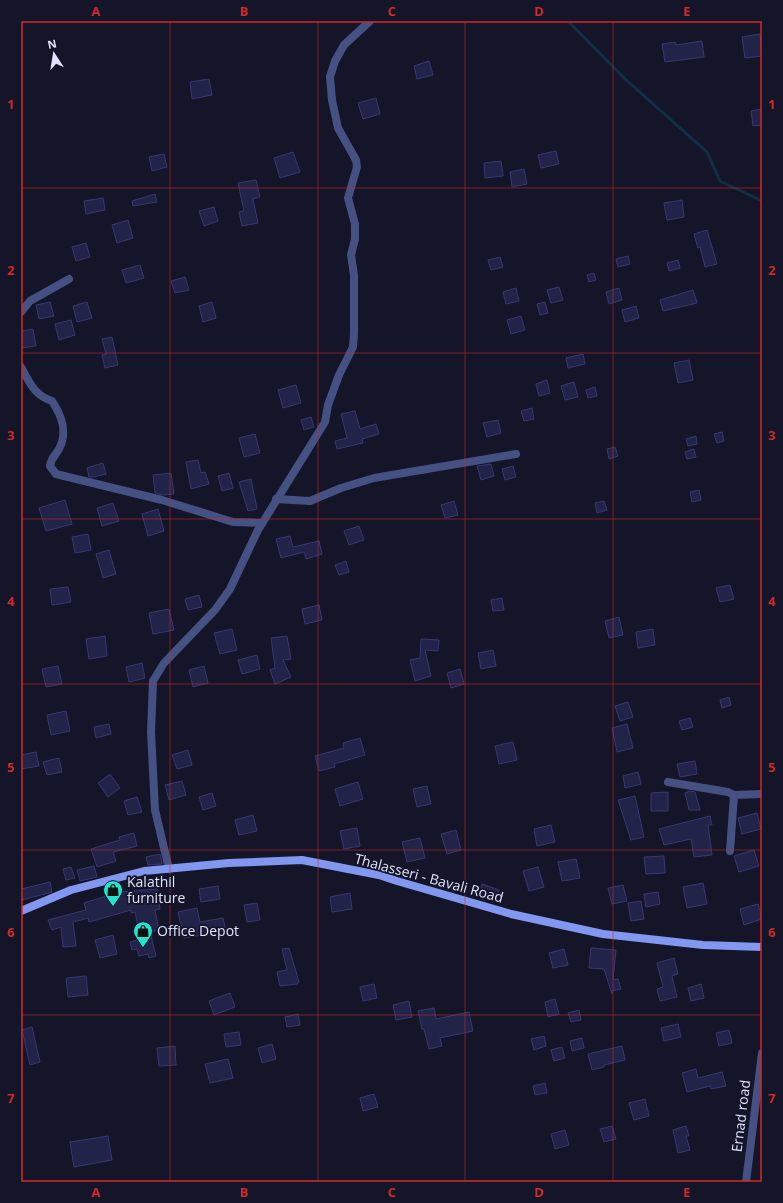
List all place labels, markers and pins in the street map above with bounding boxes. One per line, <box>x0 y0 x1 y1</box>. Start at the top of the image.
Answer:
place label: Kalathil furniture <box>127 872 185 907</box>
shop icon: Kalathil furniture <box>102 879 124 907</box>
shop icon: Office Depot <box>132 920 154 948</box>
place label: Office Depot <box>157 921 239 940</box>

